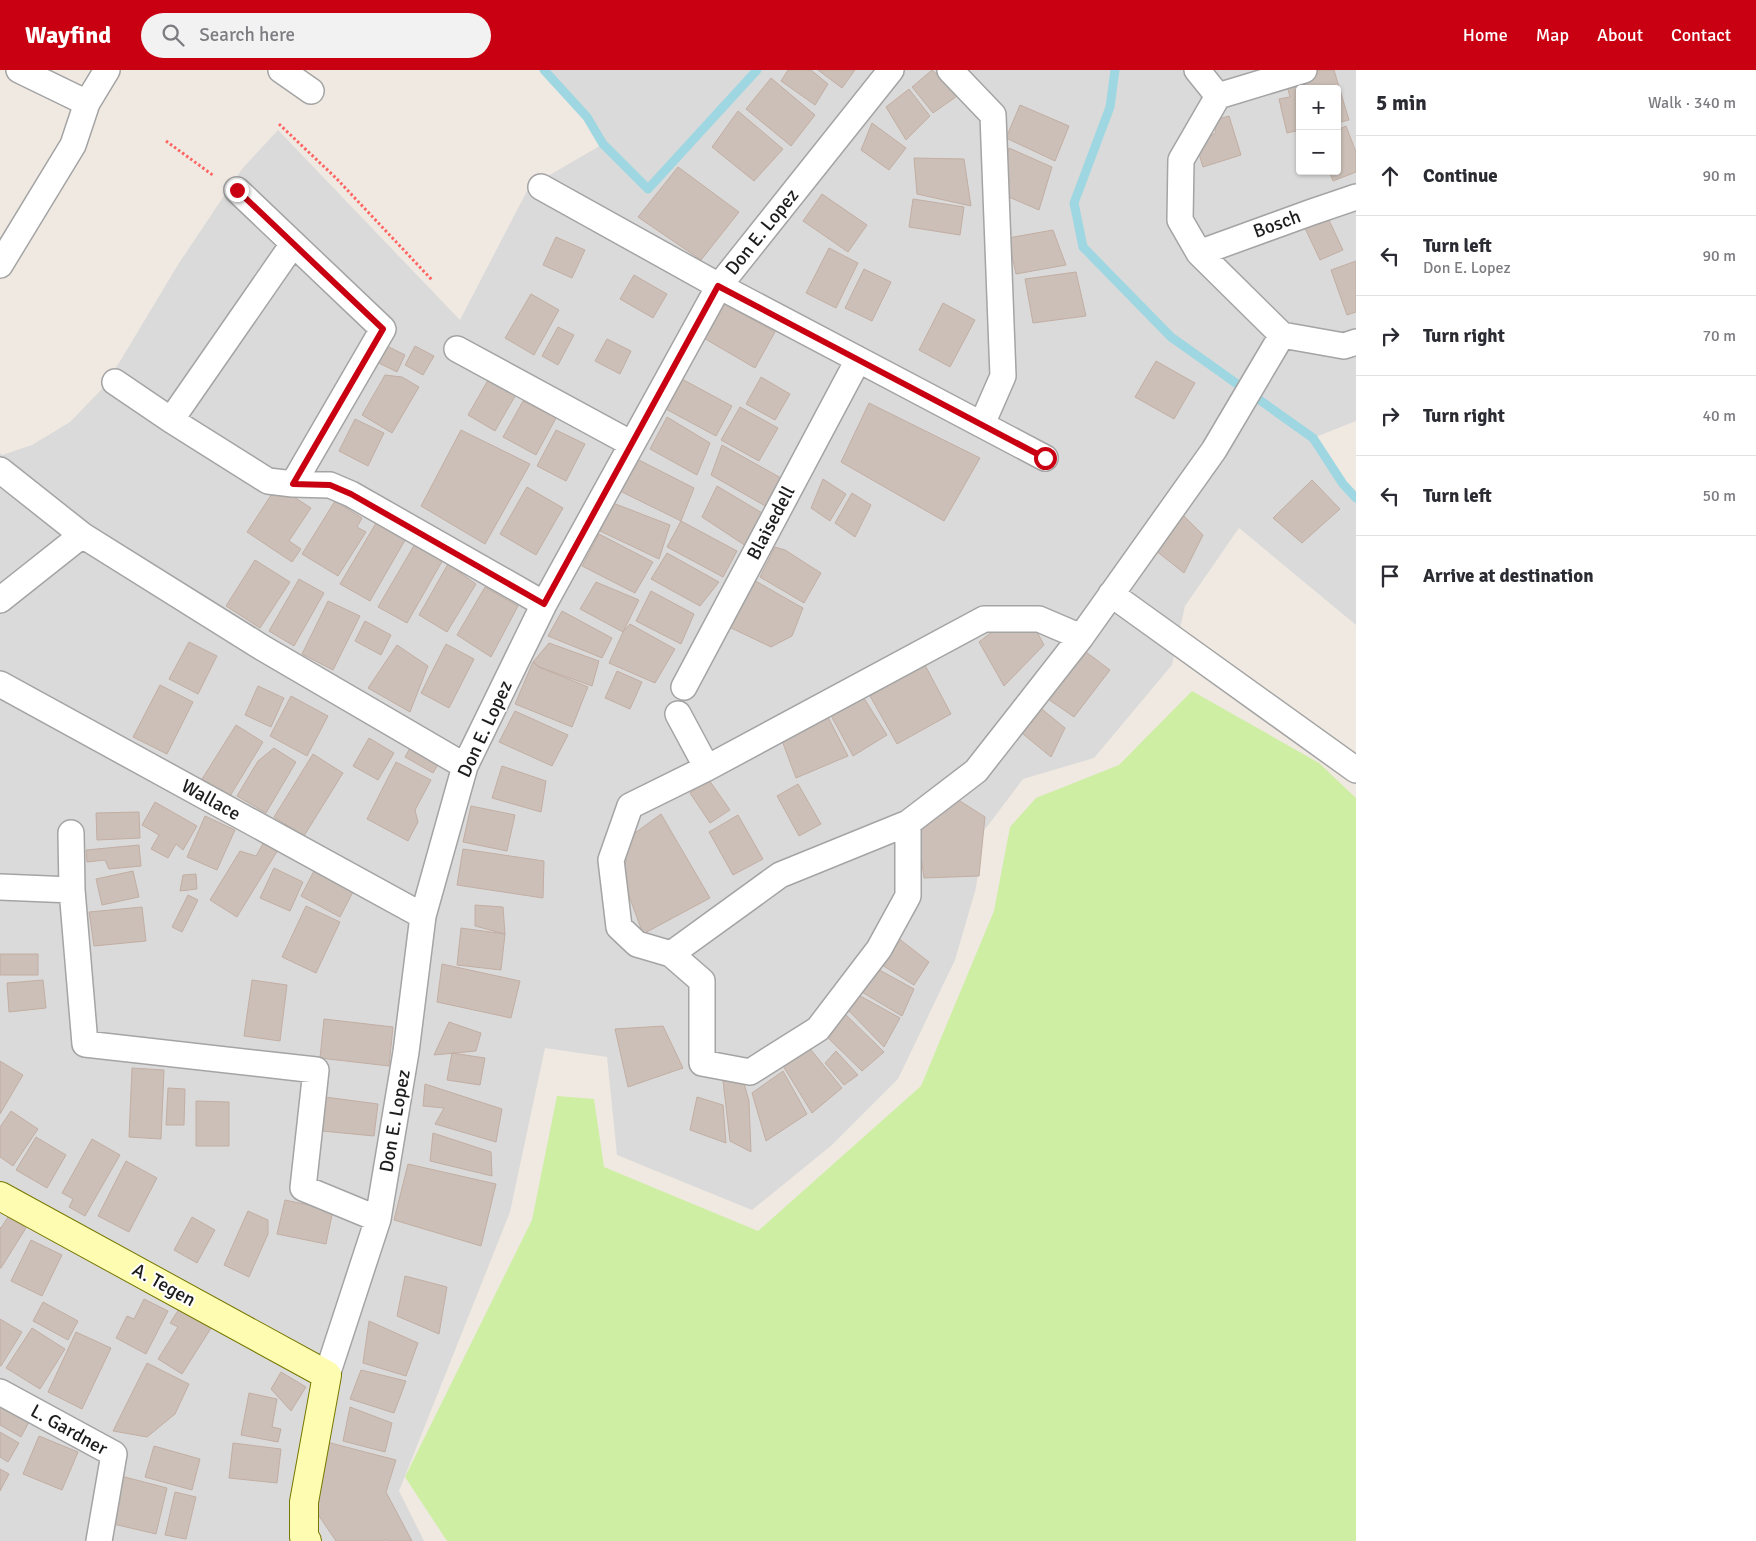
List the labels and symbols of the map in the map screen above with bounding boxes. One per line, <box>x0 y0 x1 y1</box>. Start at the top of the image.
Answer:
route end <box>226 179 249 202</box>
street label: Don E. Lopez <box>720 184 804 280</box>
street label: Bosch <box>1250 204 1304 244</box>
route start <box>1034 447 1057 470</box>
street label: Blaisedell <box>742 482 800 564</box>
street label: Don E. Lopez <box>452 677 518 781</box>
street label: Wallace <box>177 774 245 826</box>
street label: Don E. Lopez <box>374 1068 416 1174</box>
street label: A. Tegen <box>128 1258 200 1312</box>
street label: L. Gardner <box>26 1399 112 1461</box>

